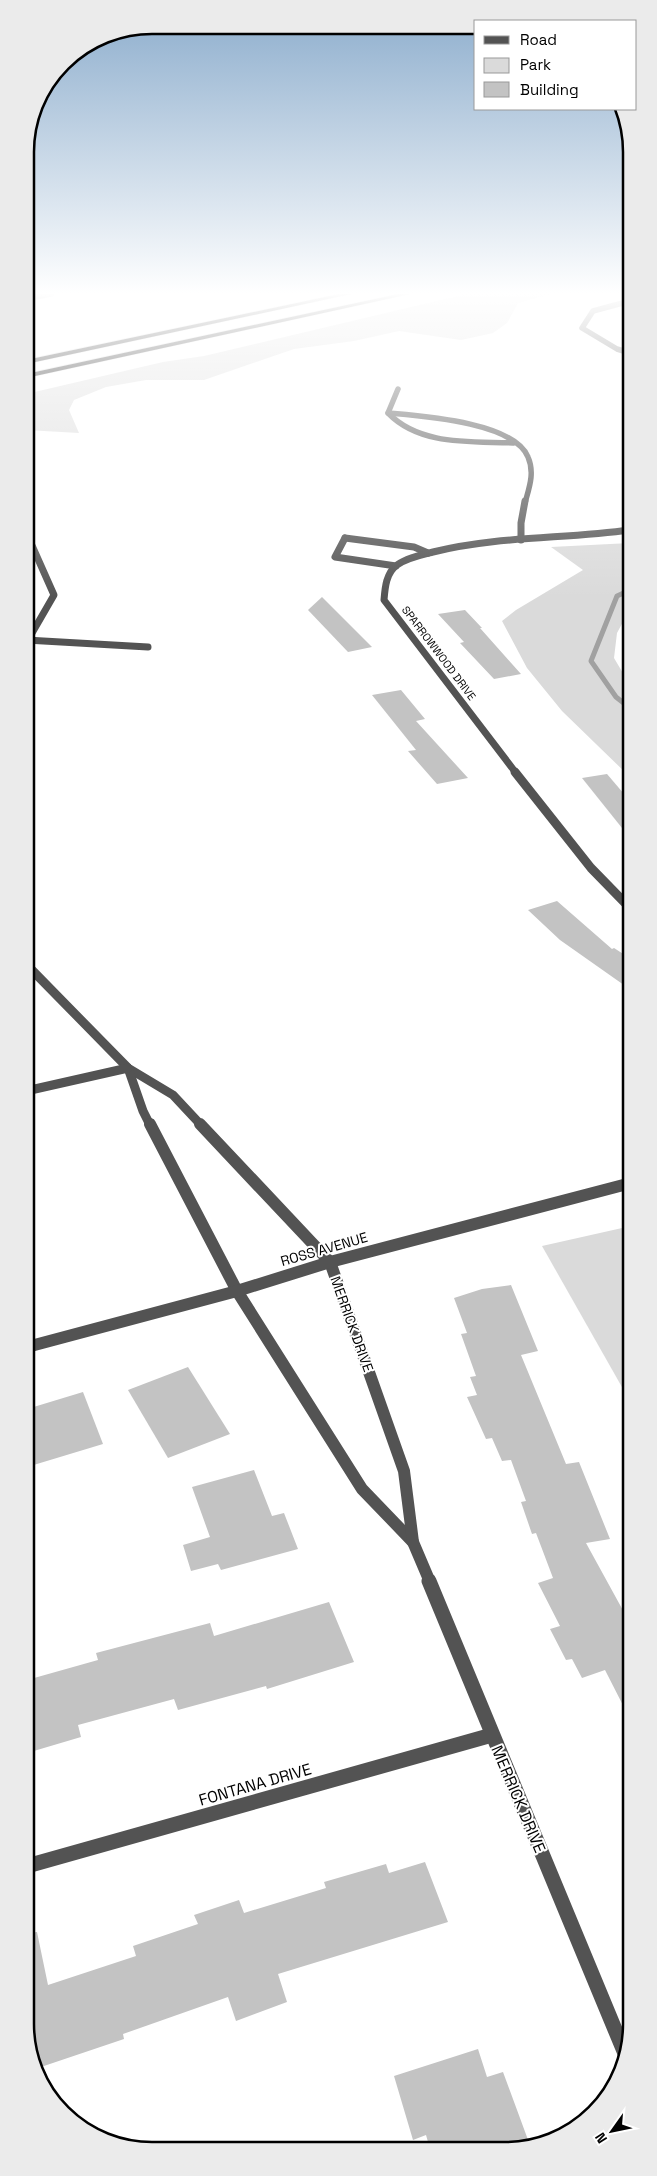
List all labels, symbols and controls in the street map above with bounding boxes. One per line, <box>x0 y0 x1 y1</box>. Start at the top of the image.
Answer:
legend <box>474 20 637 110</box>
text: Road <box>520 30 557 49</box>
text: Park <box>520 55 551 74</box>
text: Building <box>520 80 579 99</box>
street label: SPARROWWOOD DRIVE <box>399 603 479 703</box>
street label: ROSS AVENUE <box>278 1228 370 1270</box>
street label: MERRICK DRIVE <box>326 1274 378 1374</box>
street label: MERRICK DRIVE <box>486 1742 551 1856</box>
street label: FONTANA DRIVE <box>196 1758 314 1811</box>
north arrow <box>587 2106 637 2156</box>
text: N <box>591 2129 611 2147</box>

